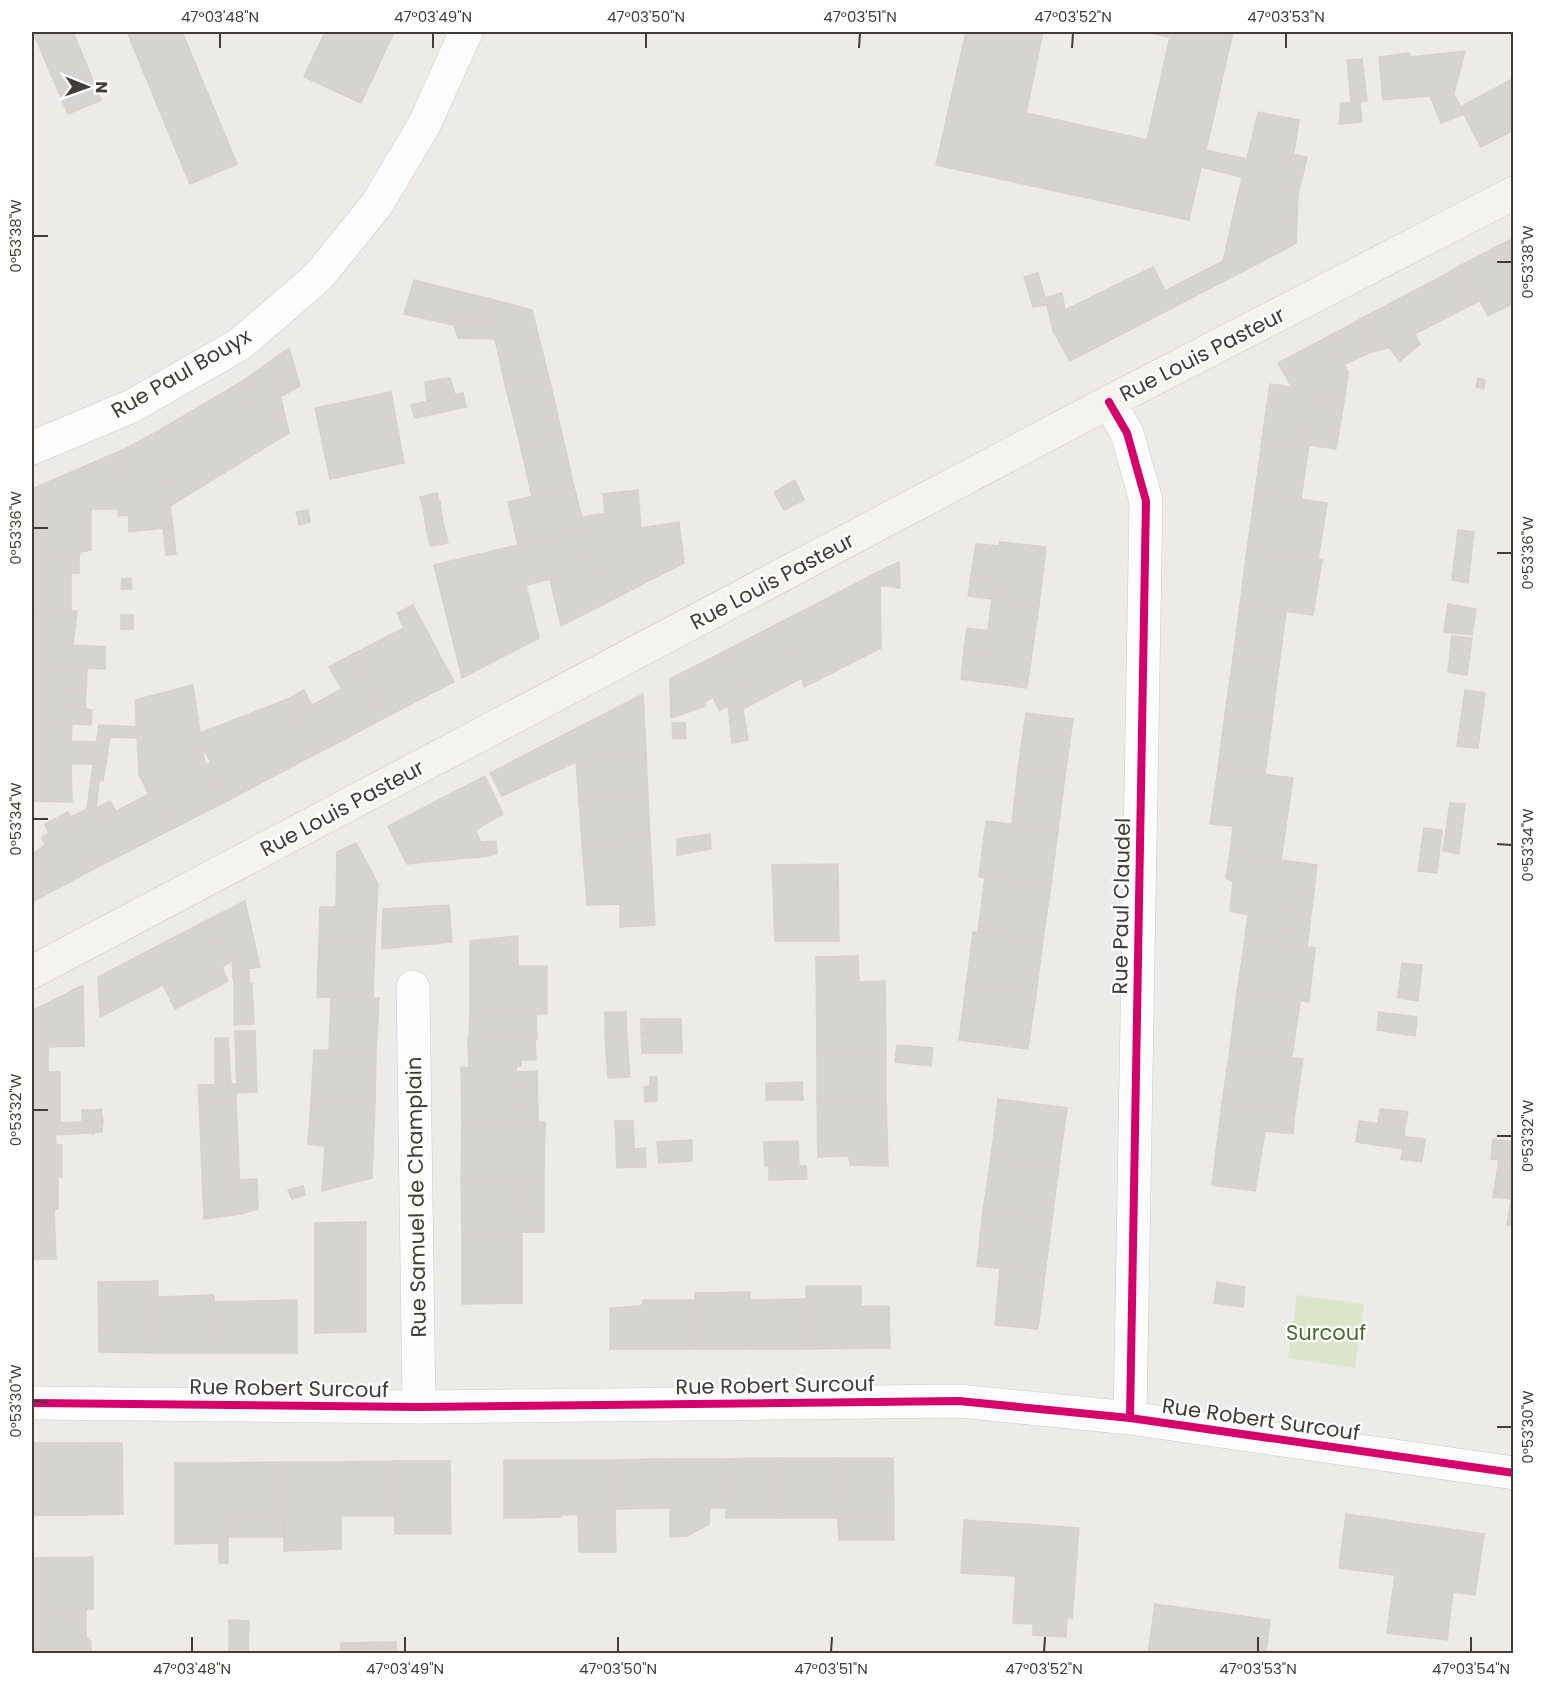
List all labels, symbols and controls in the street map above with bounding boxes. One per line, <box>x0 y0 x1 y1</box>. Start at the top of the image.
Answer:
text: 47°03'48"N <box>181 6 259 27</box>
text: 47°03'49"N <box>394 6 472 27</box>
text: 47°03'50"N <box>607 6 685 27</box>
text: 47°03'51"N <box>823 6 897 27</box>
text: 47°03'52"N <box>1034 6 1112 27</box>
text: 47°03'53"N <box>1247 6 1325 27</box>
north arrow <box>57 57 117 117</box>
text: N <box>90 81 113 93</box>
text: 0°53'38"W <box>5 199 26 273</box>
text: 0°53'38"W <box>1517 225 1538 299</box>
street label: Rue Louis Pasteur <box>1114 300 1290 408</box>
street label: Rue Paul Bouyx <box>106 321 256 425</box>
text: 0°53'36"W <box>5 491 26 565</box>
text: 0°53'36"W <box>1517 516 1538 590</box>
street label: Rue Louis Pasteur <box>685 525 859 636</box>
street label: Rue Louis Pasteur <box>255 752 429 863</box>
text: 0°53'34"W <box>5 782 26 856</box>
text: 0°53'34"W <box>1517 808 1538 882</box>
street label: Rue Paul Claudel <box>1105 817 1137 995</box>
street label: Rue Samuel de Champlain <box>399 1056 433 1338</box>
text: 0°53'32"W <box>5 1073 26 1146</box>
text: 0°53'32"W <box>1517 1099 1538 1172</box>
park label: Surcouf <box>1286 1318 1366 1347</box>
text: 0°53'30"W <box>5 1364 26 1438</box>
street label: Rue Robert Surcouf <box>675 1369 875 1401</box>
street label: Rue Robert Surcouf <box>189 1372 389 1404</box>
text: 0°53'30"W <box>1517 1390 1538 1464</box>
street label: Rue Robert Surcouf <box>1160 1391 1362 1447</box>
text: 47°03'48"N <box>153 1658 231 1679</box>
text: 47°03'49"N <box>366 1658 444 1679</box>
text: 47°03'50"N <box>579 1658 657 1679</box>
text: 47°03'51"N <box>794 1658 868 1679</box>
text: 47°03'52"N <box>1005 1658 1083 1679</box>
text: 47°03'53"N <box>1219 1658 1297 1679</box>
text: 47°03'54"N <box>1432 1658 1510 1679</box>

